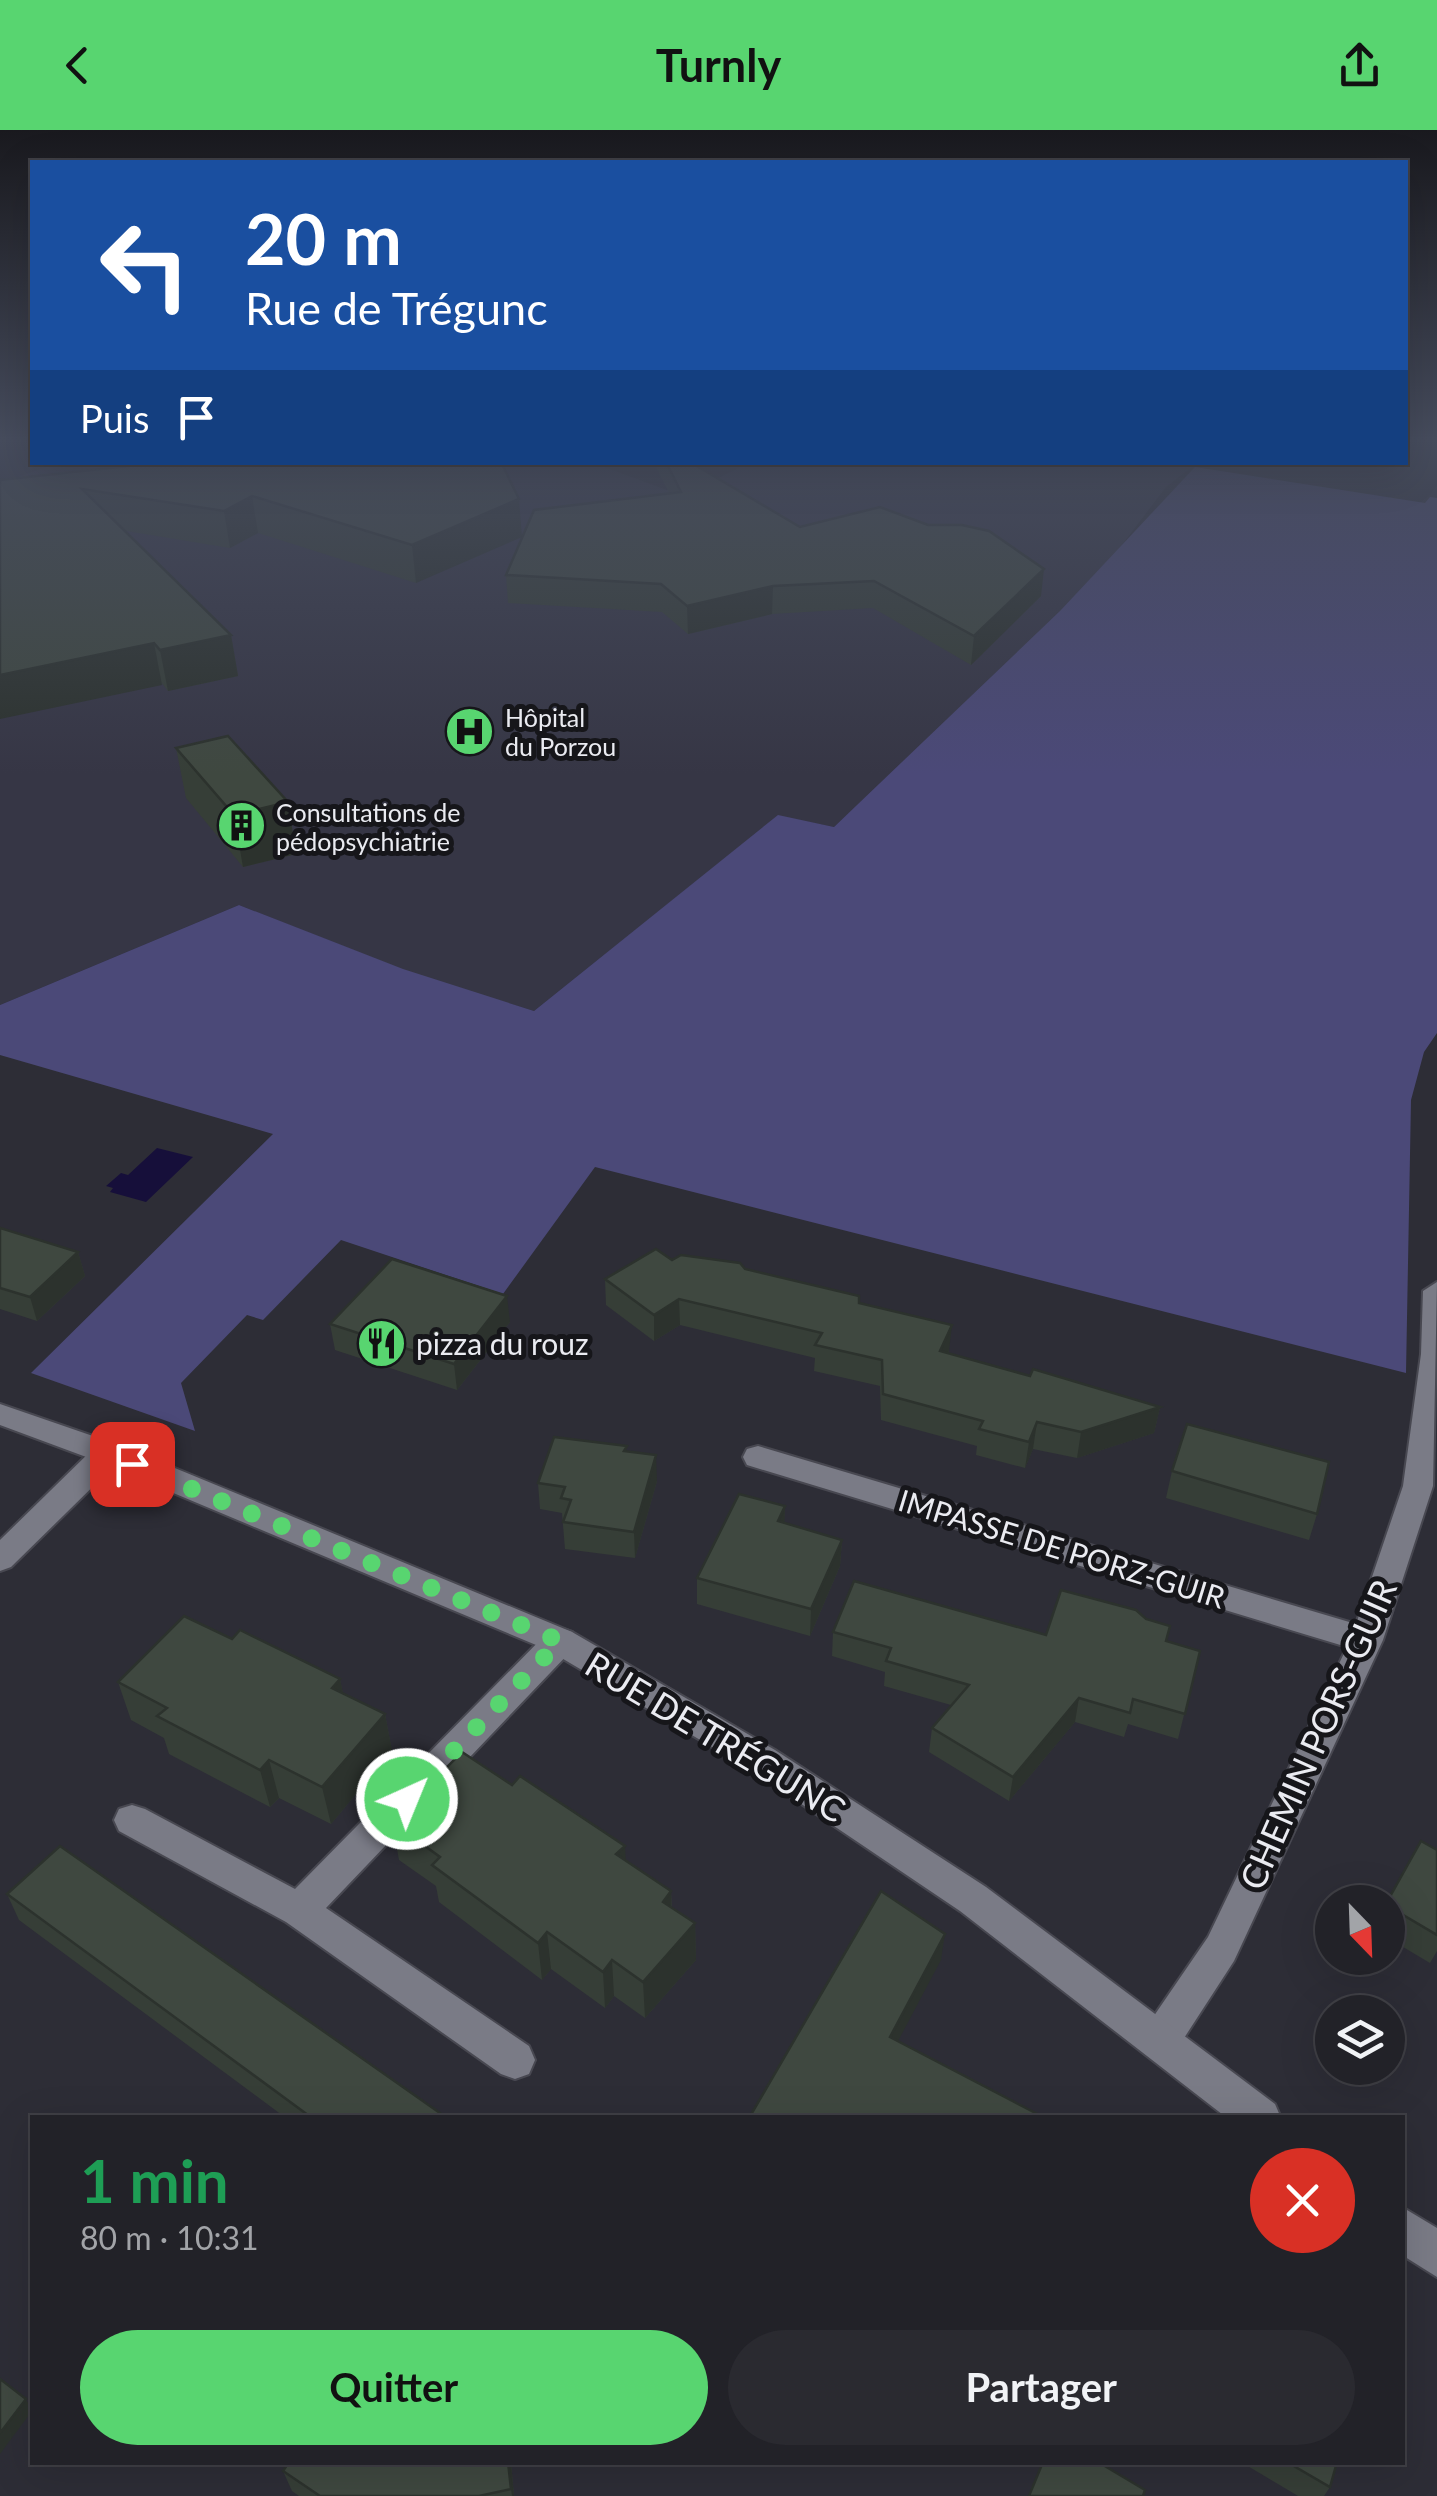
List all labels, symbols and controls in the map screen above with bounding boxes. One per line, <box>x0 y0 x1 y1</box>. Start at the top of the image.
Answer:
icon: back <box>50 38 105 93</box>
text: Turnly <box>656 38 781 92</box>
icon: share <box>1332 38 1387 93</box>
text: 20 m <box>245 196 402 280</box>
icon: left <box>80 200 210 330</box>
text: Rue de Trégunc <box>245 281 548 335</box>
icon: arrive <box>169 390 224 445</box>
text: Puis <box>80 395 149 441</box>
place label: Hôpital du Porzou <box>505 702 616 761</box>
hospital icon: Hôpital du Porzou <box>444 705 496 757</box>
place label: Consultations de pédopsychiatrie <box>276 797 460 856</box>
building icon: Consultations de pédopsychiatrie <box>215 800 267 852</box>
restaurant icon: pizza du rouz <box>355 1317 407 1369</box>
place label: pizza du rouz <box>416 1325 589 1361</box>
pin <box>90 1422 175 1507</box>
icon: arrive <box>105 1437 160 1492</box>
street label: IMPASSE DE PORZ-GUIR <box>894 1481 1230 1615</box>
street label: CHEMIN PORS-GUIR <box>1230 1573 1404 1895</box>
street label: RUE DE TRÉGUNC <box>579 1642 853 1830</box>
position arrow <box>355 1747 459 1851</box>
north arrow <box>1315 1885 1405 1975</box>
map controls <box>1315 1885 1405 2085</box>
button: layers <box>1315 1995 1405 2085</box>
text: 1 min <box>80 2144 229 2216</box>
button: close <box>1250 2148 1355 2253</box>
text: 80 m · 10:31 <box>80 2218 259 2257</box>
button: Quitter <box>80 2330 708 2445</box>
button: Partager <box>728 2330 1355 2445</box>

